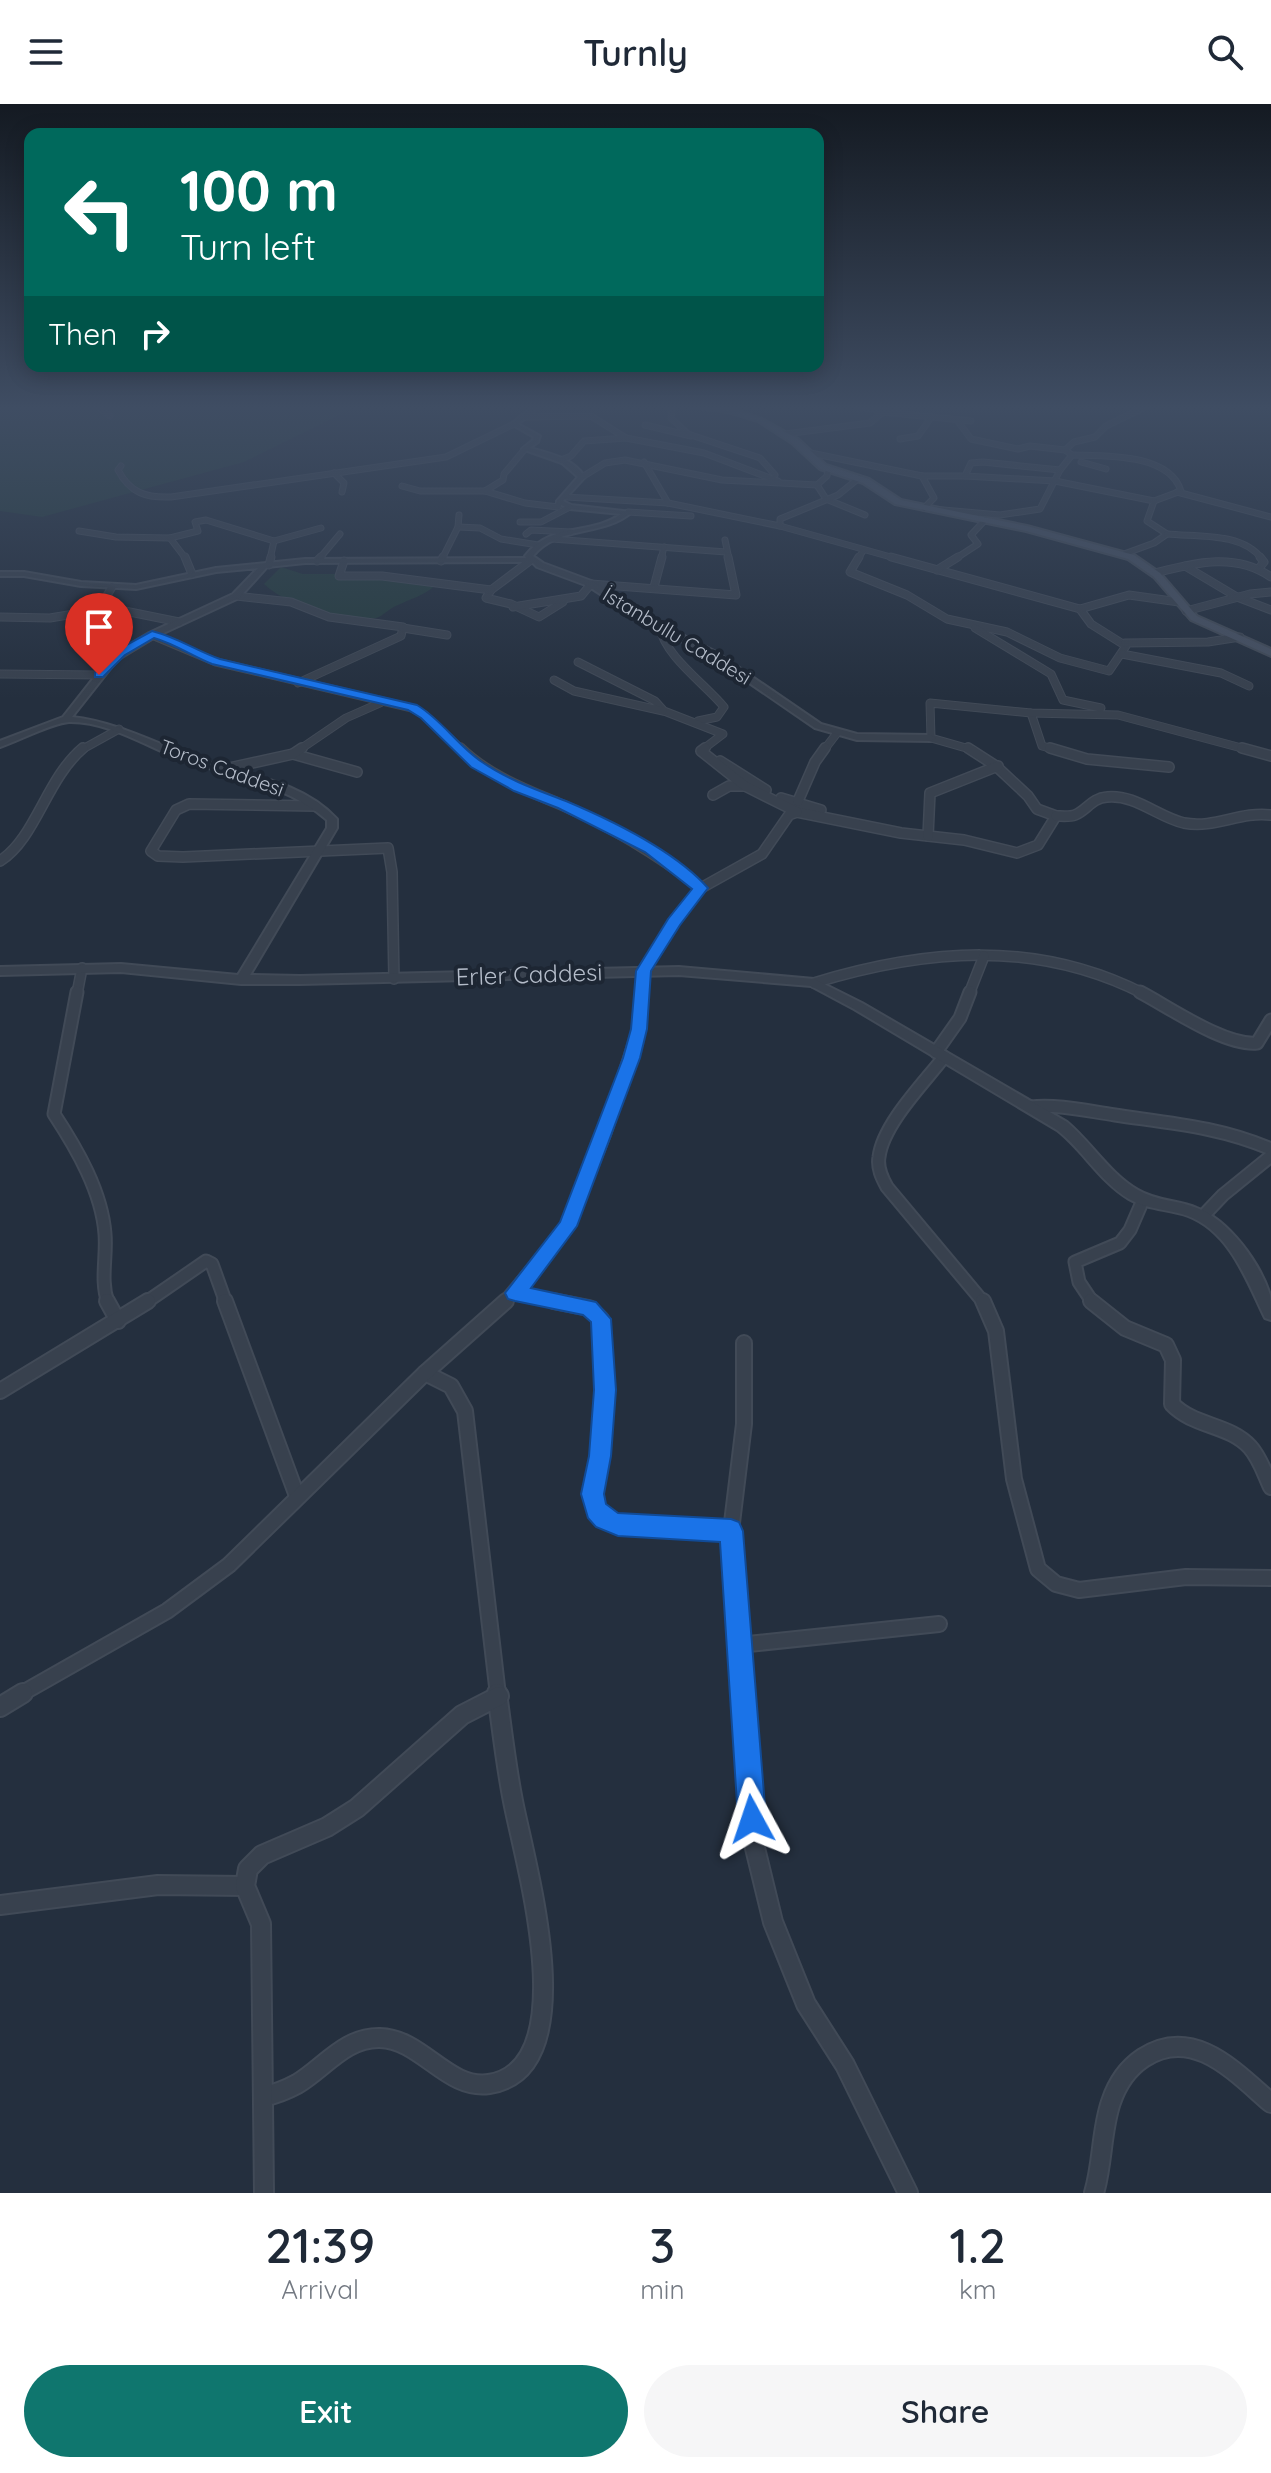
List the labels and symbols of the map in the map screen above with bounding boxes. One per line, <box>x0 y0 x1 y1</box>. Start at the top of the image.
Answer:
street label: İstanbullu Caddesi <box>599 581 756 690</box>
pin <box>65 593 133 675</box>
street label: Toros Caddesi <box>157 733 288 802</box>
street label: Erler Caddesi <box>455 956 603 992</box>
position arrow <box>710 1777 794 1861</box>

